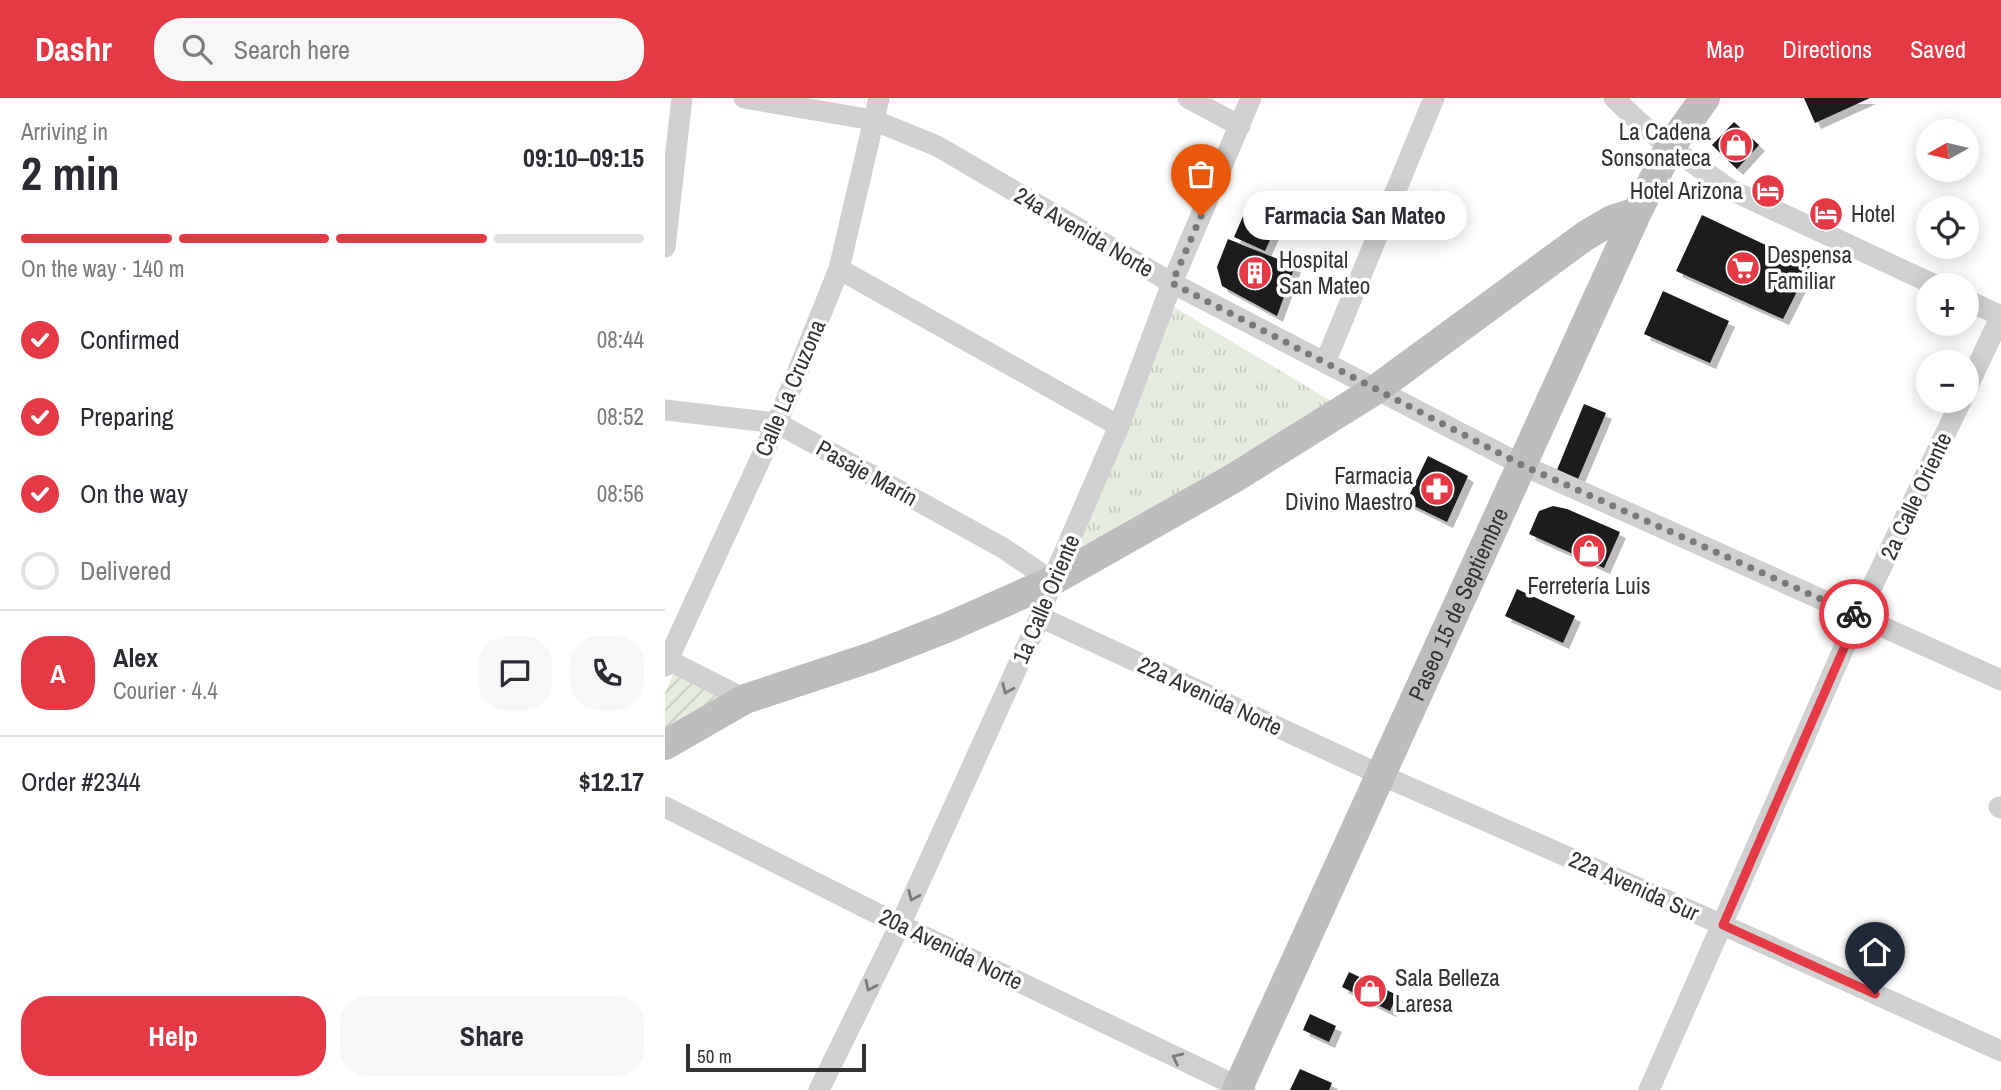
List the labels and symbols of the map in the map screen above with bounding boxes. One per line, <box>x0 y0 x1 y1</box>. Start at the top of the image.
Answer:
place label: La Cadena Sonsonateca <box>1601 116 1712 173</box>
north arrow <box>1916 119 1979 182</box>
shop icon: La Cadena Sonsonateca <box>1717 126 1755 164</box>
pin <box>1171 144 1231 216</box>
hotel icon: Hotel Arizona <box>1749 172 1787 210</box>
place label: Hotel Arizona <box>1630 175 1744 206</box>
street label: 24a Avenida Norte <box>1009 179 1160 284</box>
callout: Farmacia San Mateo <box>1243 192 1467 240</box>
hotel icon: Hotel <box>1807 195 1845 233</box>
place label: Hotel <box>1851 198 1895 229</box>
place label: Despensa Familiar <box>1767 239 1852 296</box>
place label: Hospital San Mateo <box>1279 244 1370 301</box>
supermarket icon: Despensa Familiar <box>1724 249 1762 287</box>
building icon: Hospital San Mateo <box>1236 254 1274 292</box>
street label: Calle La Cruzona <box>747 314 832 461</box>
street label: 2a Calle Oriente <box>1872 427 1959 565</box>
street label: Pasaje Marín <box>811 432 923 513</box>
place label: Farmacia Divino Maestro <box>1285 460 1414 517</box>
pharmacy icon: Farmacia Divino Maestro <box>1418 470 1456 508</box>
street label: Paseo 15 de Septiembre <box>1401 502 1515 705</box>
street label: 1a Calle Oriente <box>1004 530 1087 668</box>
shop icon: Ferretería Luis <box>1570 532 1608 570</box>
place label: Ferretería Luis <box>1528 570 1650 601</box>
courier <box>1819 579 1889 649</box>
street label: 22a Avenida Norte <box>1133 649 1287 743</box>
one-way arrow <box>1001 682 1015 694</box>
street label: 22a Avenida Sur <box>1564 843 1705 928</box>
one-way arrow <box>907 889 921 901</box>
street label: 20a Avenida Norte <box>874 900 1028 997</box>
pin <box>1845 922 1905 994</box>
place label: Sala Belleza Laresa <box>1395 962 1500 1019</box>
shop icon: Sala Belleza Laresa <box>1351 972 1389 1010</box>
one-way arrow <box>864 979 878 991</box>
scale bar <box>686 1041 866 1073</box>
one-way arrow <box>1172 1052 1184 1066</box>

